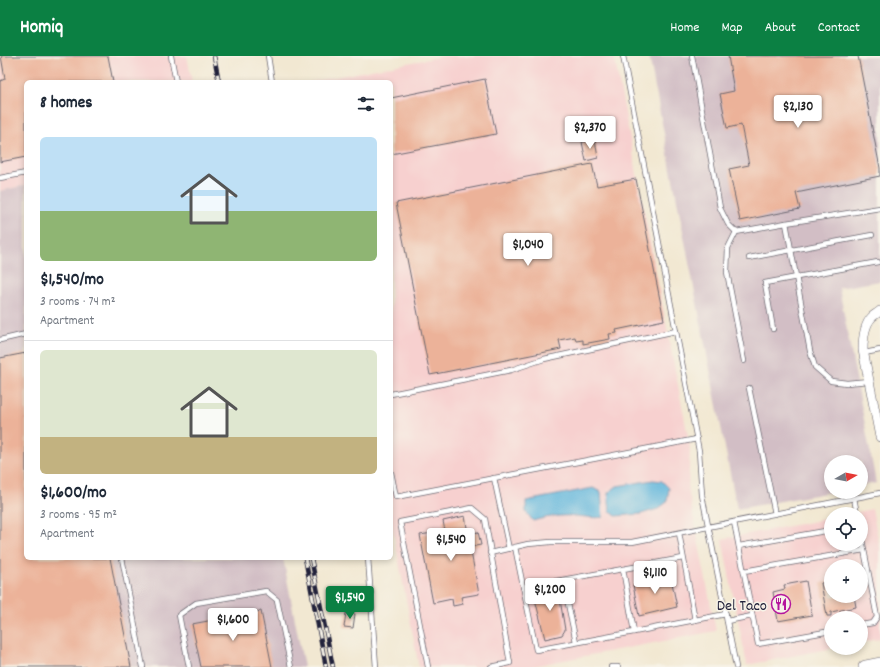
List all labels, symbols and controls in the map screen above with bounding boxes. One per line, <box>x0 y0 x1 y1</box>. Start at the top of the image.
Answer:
text: Homiq <box>20 15 63 42</box>
text: Home <box>670 18 699 38</box>
text: Map <box>721 18 743 38</box>
text: About <box>765 18 796 38</box>
text: Contact <box>818 18 860 38</box>
text: 8 homes <box>40 92 92 116</box>
icon: filters <box>355 93 377 115</box>
pin: $2,130 <box>765 95 831 129</box>
text: $2,130 <box>783 98 813 117</box>
pin: $2,370 <box>557 116 623 150</box>
text: $2,370 <box>574 119 606 138</box>
icon: home <box>173 163 245 235</box>
pin: $1,040 <box>495 233 561 267</box>
text: $1,040 <box>512 236 544 255</box>
text: $1,540/mo <box>40 269 104 293</box>
text: 3 rooms · 74 m² <box>40 293 116 312</box>
text: Apartment <box>40 312 94 331</box>
icon: home <box>173 376 245 448</box>
north arrow <box>824 455 868 499</box>
map controls <box>824 455 868 655</box>
text: $1,600/mo <box>40 482 107 506</box>
text: 3 rooms · 95 m² <box>40 506 117 525</box>
button: locate <box>824 507 868 551</box>
text: Apartment <box>40 525 94 544</box>
pin: $1,540 <box>418 528 484 562</box>
text: $1,540 <box>436 531 466 550</box>
button: + <box>824 559 868 603</box>
pin: $1,110 <box>622 561 688 595</box>
text: $1,110 <box>643 564 667 583</box>
pin: $1,200 <box>517 578 583 612</box>
text: $1,200 <box>534 581 566 600</box>
pin: $1,540 <box>317 586 383 620</box>
text: $1,540 <box>335 589 365 608</box>
restaurant icon: Del Taco <box>770 593 792 615</box>
place label: Del Taco <box>717 595 767 618</box>
pin: $1,600 <box>200 608 266 642</box>
text: $1,600 <box>217 611 249 630</box>
button: − <box>824 611 868 655</box>

